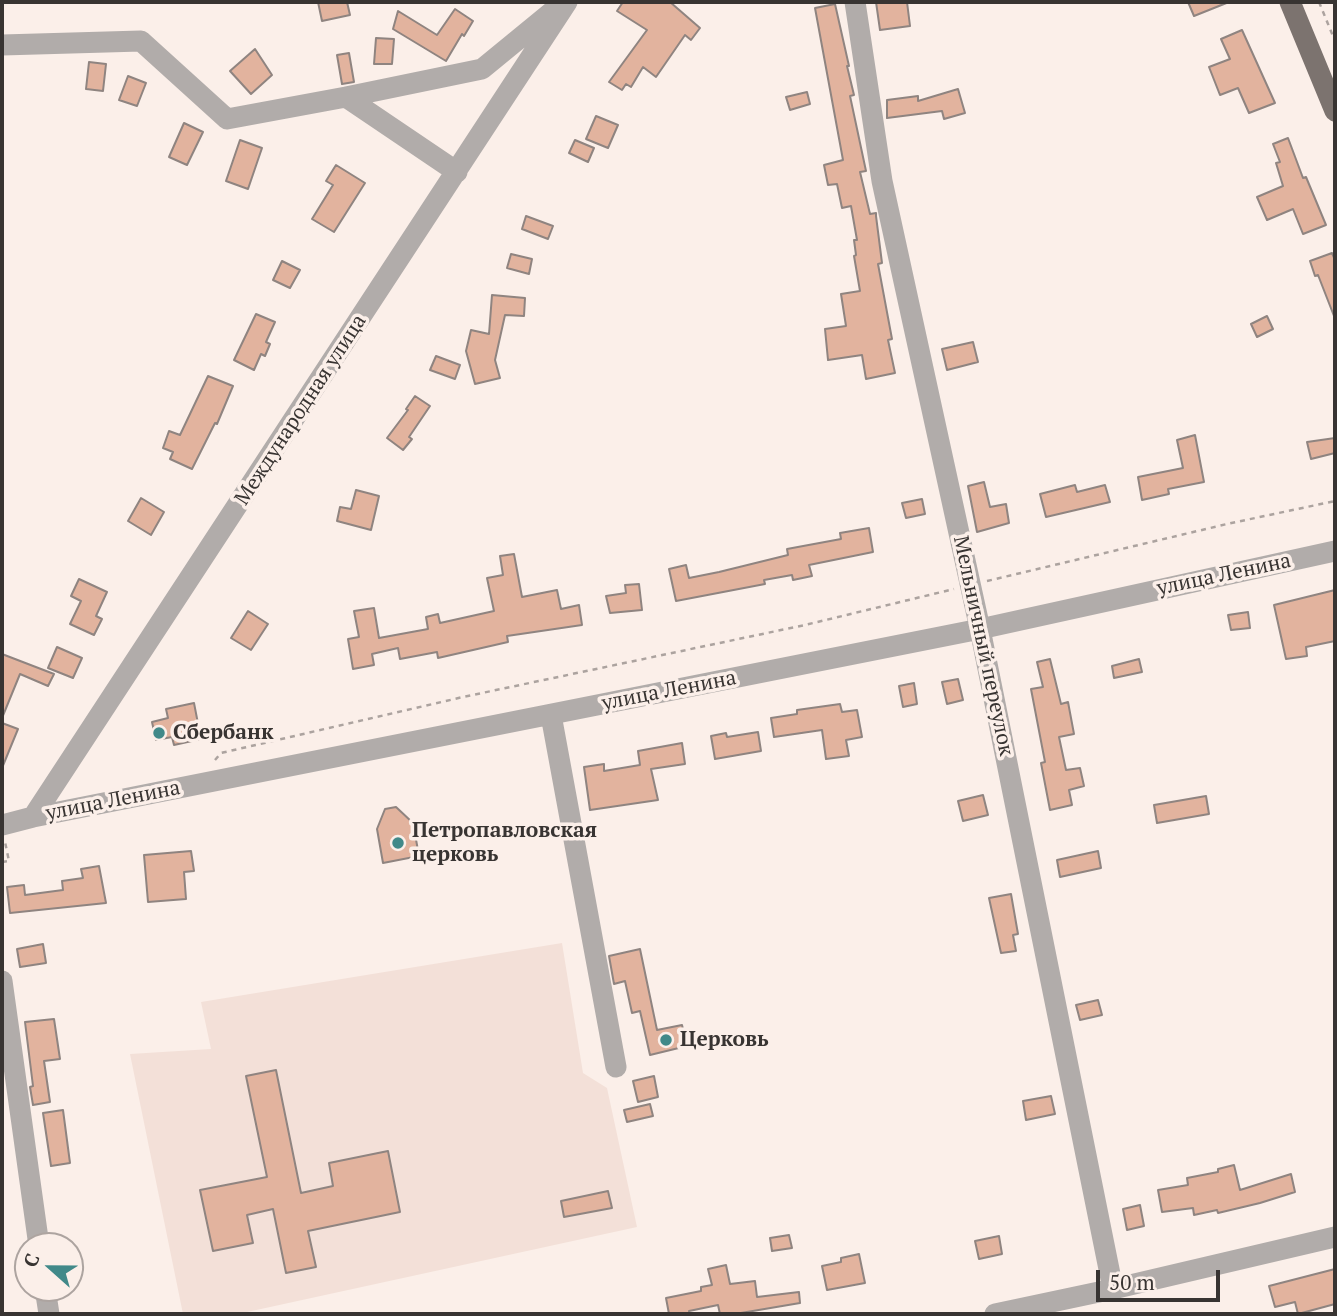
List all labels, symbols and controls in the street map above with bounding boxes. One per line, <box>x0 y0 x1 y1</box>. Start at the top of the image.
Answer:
street label: Международная улица <box>230 310 372 510</box>
street label: Мельничный переулок <box>947 534 1019 758</box>
street label: улица Ленина <box>1155 548 1293 602</box>
street label: улица Ленина <box>600 666 738 716</box>
place label: Сбербанк <box>173 720 273 746</box>
marker: Сбербанк <box>151 725 167 741</box>
street label: улица Ленина <box>44 776 182 826</box>
place label: Петропавловская церковь <box>412 818 597 868</box>
marker: Петропавловская церковь <box>390 835 406 851</box>
place label: Церковь <box>680 1027 769 1053</box>
marker: Церковь <box>658 1032 674 1048</box>
north arrow <box>14 1232 84 1302</box>
text: С <box>17 1250 45 1270</box>
scale bar <box>1099 1256 1223 1300</box>
text: 50 m <box>1109 1268 1155 1296</box>

